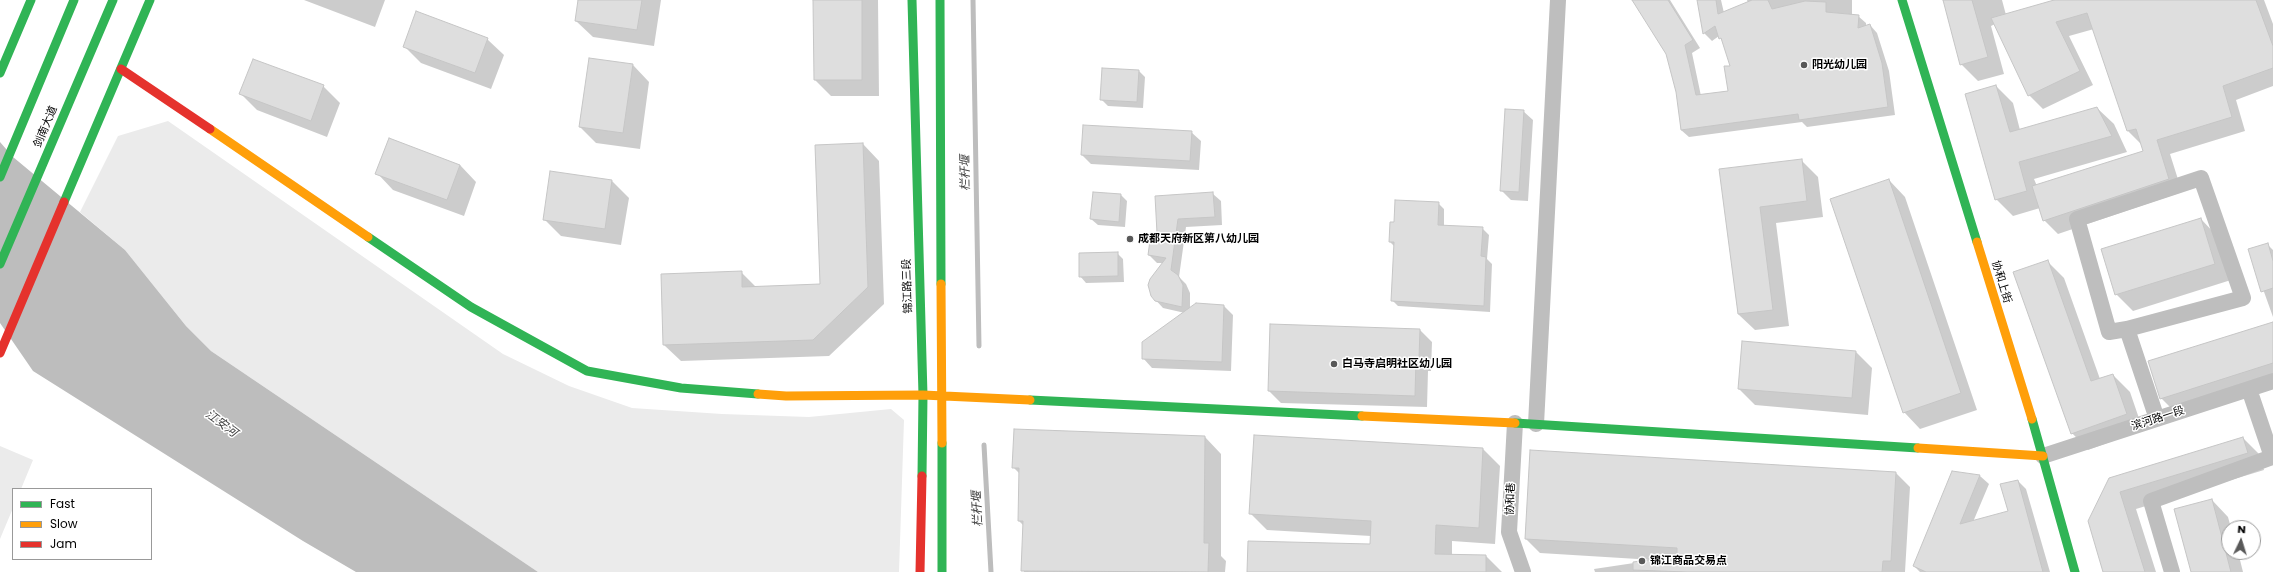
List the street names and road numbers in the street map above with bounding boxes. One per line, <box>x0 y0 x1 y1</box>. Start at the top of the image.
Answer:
street label: 剑南大道 <box>31 104 61 150</box>
street label: 锦江路三段 <box>900 258 916 314</box>
street label: 协和上街 <box>1988 259 2014 305</box>
street label: 滨河路一段 <box>2130 404 2186 434</box>
street label: 协和巷 <box>1504 482 1518 516</box>

